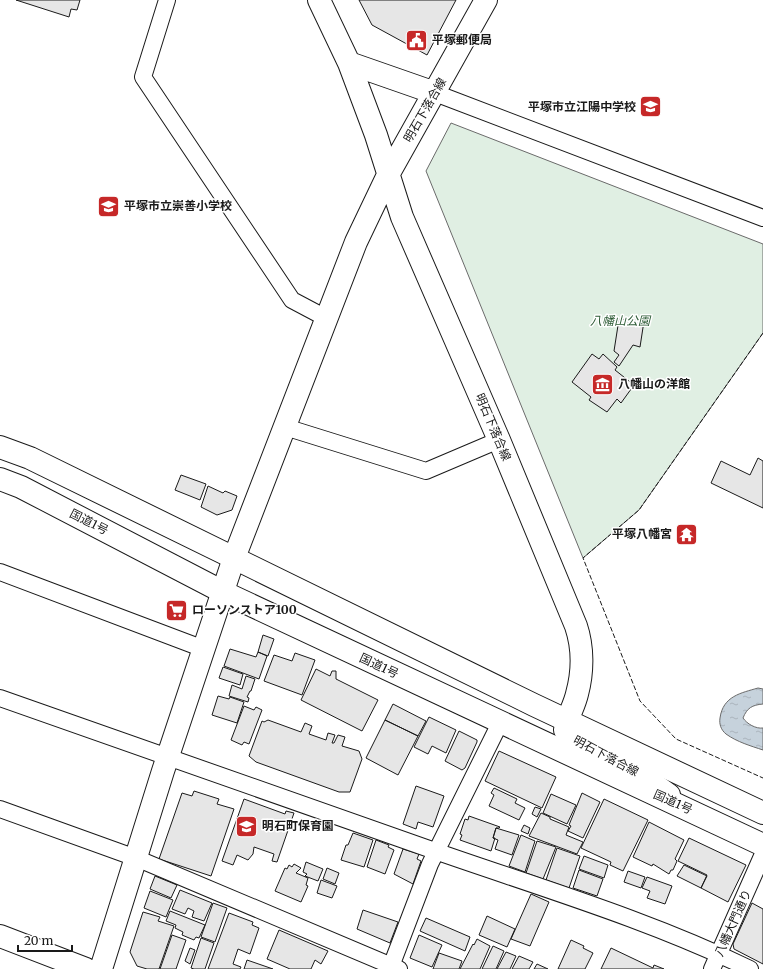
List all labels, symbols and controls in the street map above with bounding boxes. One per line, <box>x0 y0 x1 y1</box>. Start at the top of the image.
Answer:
public building icon: 平塚郵便局 <box>404 27 430 53</box>
place label: 平塚郵便局 <box>432 32 492 47</box>
street label: 明石下落合線 <box>400 75 449 145</box>
school or university icon: 平塚市立江陽中学校 <box>638 94 664 120</box>
place label: 平塚市立江陽中学校 <box>528 99 636 114</box>
school or university icon: 平塚市立崇善小学校 <box>96 193 122 219</box>
place label: 平塚市立崇善小学校 <box>124 198 232 213</box>
park label: 八幡山公園 <box>590 313 652 328</box>
museum icon: 八幡山の洋館 <box>590 371 616 397</box>
place label: 八幡山の洋館 <box>618 376 690 391</box>
street label: 明石下落合線 <box>472 391 514 463</box>
street label: 国道1号 <box>67 505 111 538</box>
temple icon: 平塚八幡宮 <box>674 521 700 547</box>
place label: 平塚八幡宮 <box>612 526 672 541</box>
supermarket icon: ローソンストア100 <box>163 597 189 623</box>
place label: ローソンストア100 <box>192 602 297 617</box>
street label: 国道1号 <box>357 650 401 681</box>
street label: 明石下落合線 <box>571 732 642 779</box>
street label: 国道1号 <box>651 786 695 817</box>
school or university icon: 明石町保育園 <box>234 813 260 839</box>
place label: 明石町保育園 <box>262 818 334 833</box>
street label: 八幡大門通り <box>711 887 754 959</box>
scale bar <box>18 927 72 953</box>
text: 20 m <box>24 933 53 948</box>

